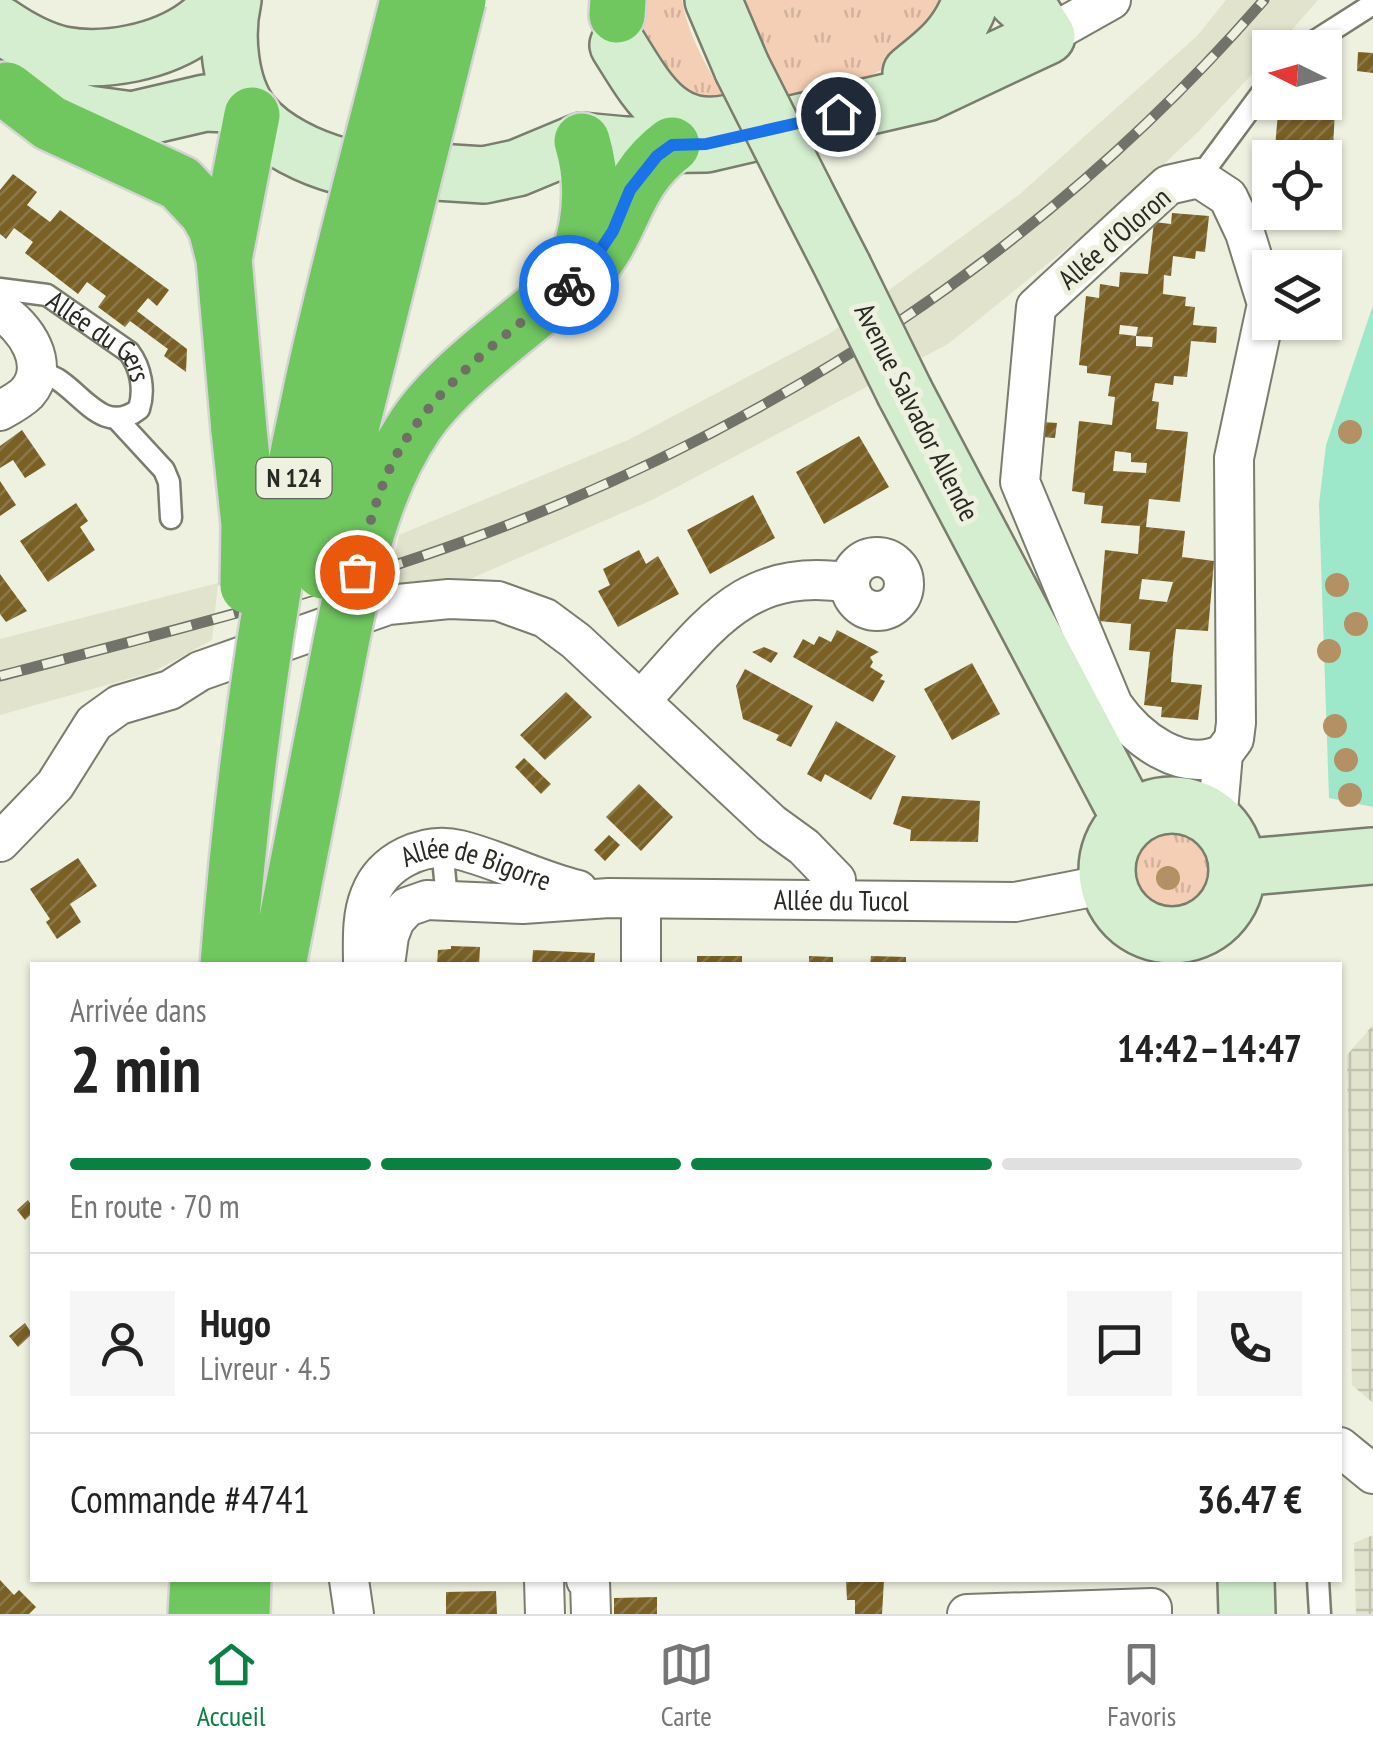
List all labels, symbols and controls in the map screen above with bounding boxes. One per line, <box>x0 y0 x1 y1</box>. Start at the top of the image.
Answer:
north arrow <box>1252 30 1342 120</box>
map controls <box>1252 30 1342 340</box>
pin <box>796 72 881 157</box>
icon: home <box>811 87 866 142</box>
button: locate <box>1252 140 1342 230</box>
street label: Allée d'Oloron <box>1050 179 1178 297</box>
courier <box>519 235 619 335</box>
button: layers <box>1252 250 1342 340</box>
icon: bike <box>542 258 597 313</box>
street label: Allée du Gers <box>40 281 160 385</box>
street label: Avenue Salvador Allende <box>847 297 988 527</box>
road number: N 124 <box>256 458 332 498</box>
pin <box>315 530 400 615</box>
icon: bag <box>330 545 385 600</box>
street label: Allée de Bigorre <box>394 829 556 899</box>
street label: Allée du Tucol <box>774 881 910 919</box>
text: Arrivée dans <box>70 989 207 1031</box>
text: 14:42–14:47 <box>1117 1023 1302 1072</box>
text: 2 min <box>70 1026 201 1110</box>
text: En route · 70 m <box>70 1185 240 1227</box>
button: person <box>70 1291 175 1396</box>
button: chat <box>1067 1291 1172 1396</box>
button: phone <box>1197 1291 1302 1396</box>
text: Hugo <box>200 1298 271 1347</box>
text: Livreur · 4.5 <box>200 1347 332 1389</box>
text: Commande #4741 <box>70 1474 310 1523</box>
text: 36.47 € <box>1197 1474 1302 1523</box>
tab: Accueil <box>197 1637 265 1734</box>
tab: Carte <box>659 1637 714 1734</box>
tab: Favoris <box>1107 1637 1176 1734</box>

